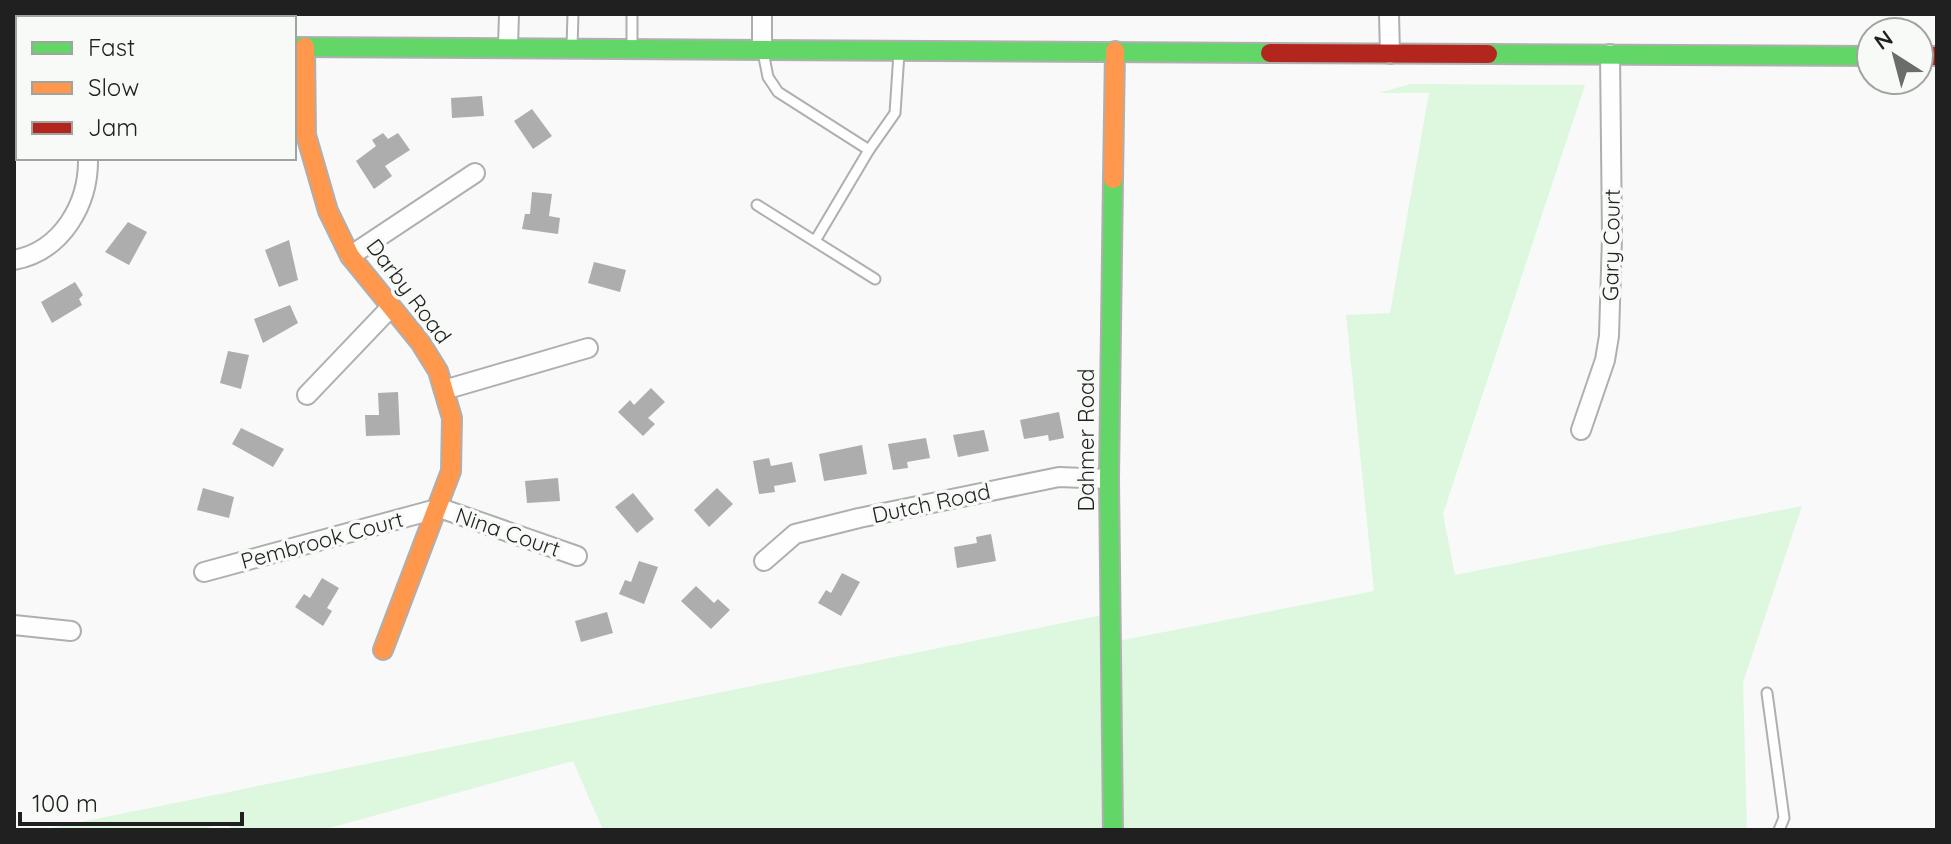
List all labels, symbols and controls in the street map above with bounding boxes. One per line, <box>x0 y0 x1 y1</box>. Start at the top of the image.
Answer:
legend <box>16 16 296 160</box>
north arrow <box>1855 16 1935 96</box>
text: N <box>1868 24 1898 56</box>
text: Fast <box>88 32 135 62</box>
text: Slow <box>88 72 139 102</box>
text: Jam <box>88 112 138 142</box>
street label: Gary Court <box>1596 189 1626 301</box>
street label: Darby Road <box>360 233 458 349</box>
street label: Dahmer Road <box>1072 368 1100 512</box>
street label: Dutch Road <box>869 477 993 529</box>
street label: Nina Court <box>452 501 564 563</box>
street label: Pembrook Court <box>238 505 406 575</box>
scale bar <box>20 776 242 826</box>
text: 100 m <box>32 788 98 818</box>

